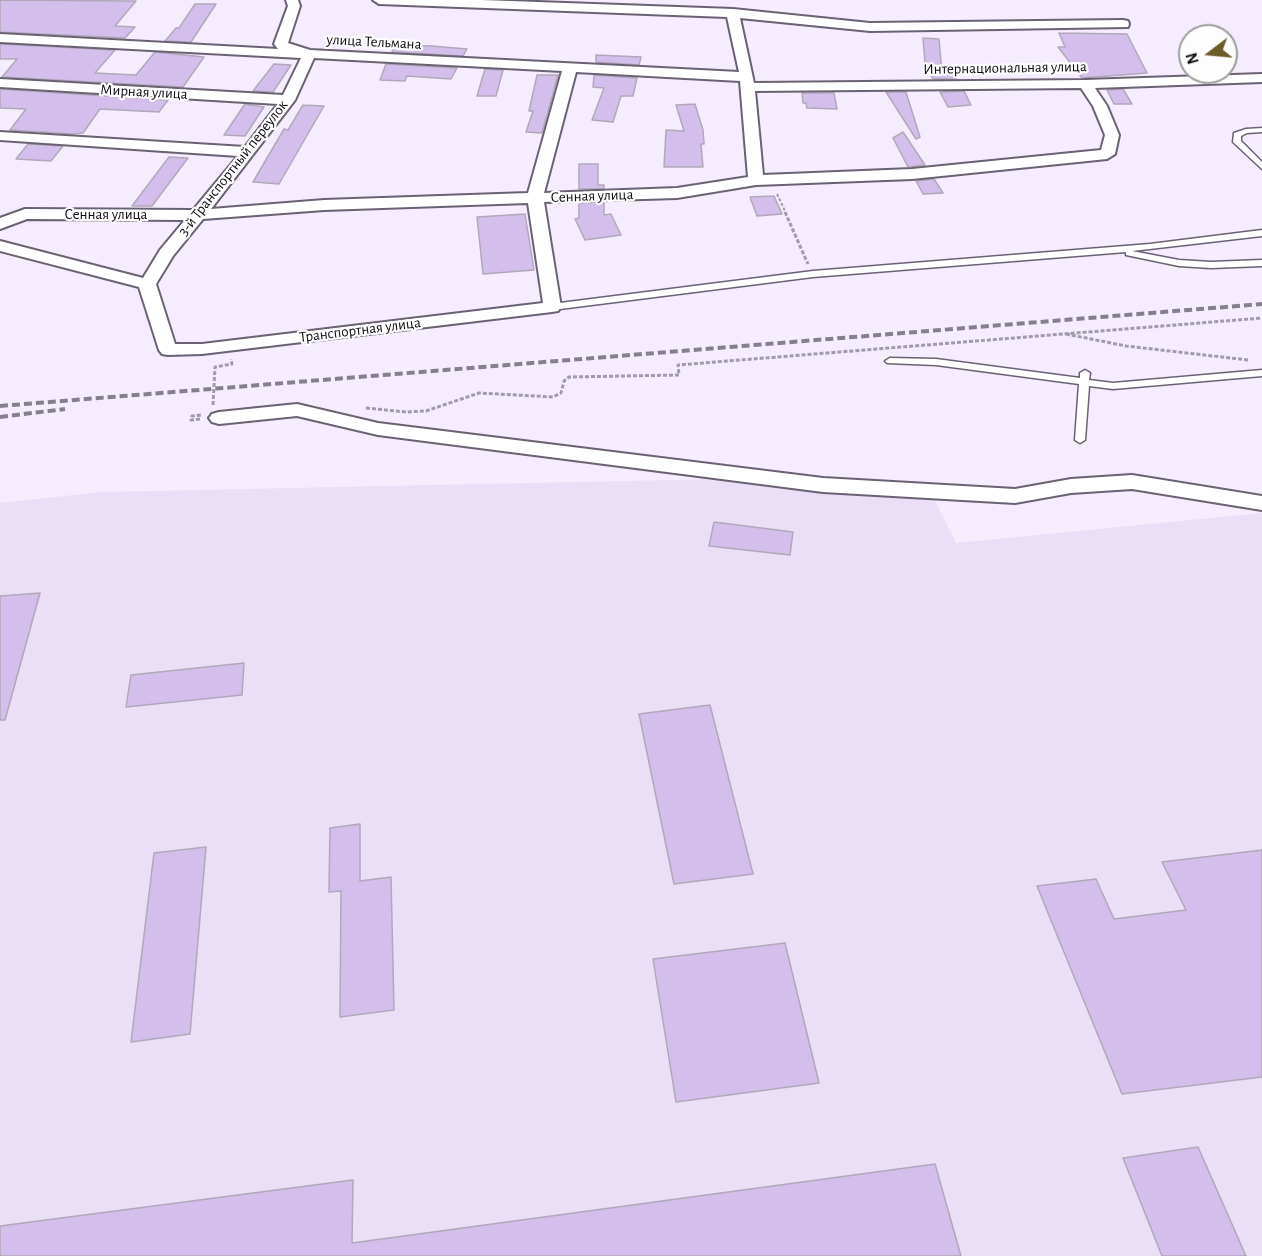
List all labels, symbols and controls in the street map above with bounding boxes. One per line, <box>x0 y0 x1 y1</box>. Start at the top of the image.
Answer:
north arrow <box>1178 24 1238 84</box>
street label: улица Тельмана <box>326 31 422 53</box>
text: N <box>1183 51 1202 66</box>
street label: Интернациональная улица <box>923 58 1087 78</box>
street label: Мирная улица <box>100 81 188 103</box>
street label: 3-й Транспортный переулок <box>174 97 292 239</box>
street label: Сенная улица <box>550 186 634 206</box>
street label: Сенная улица <box>65 205 147 223</box>
street label: Транспортная улица <box>298 314 422 346</box>

